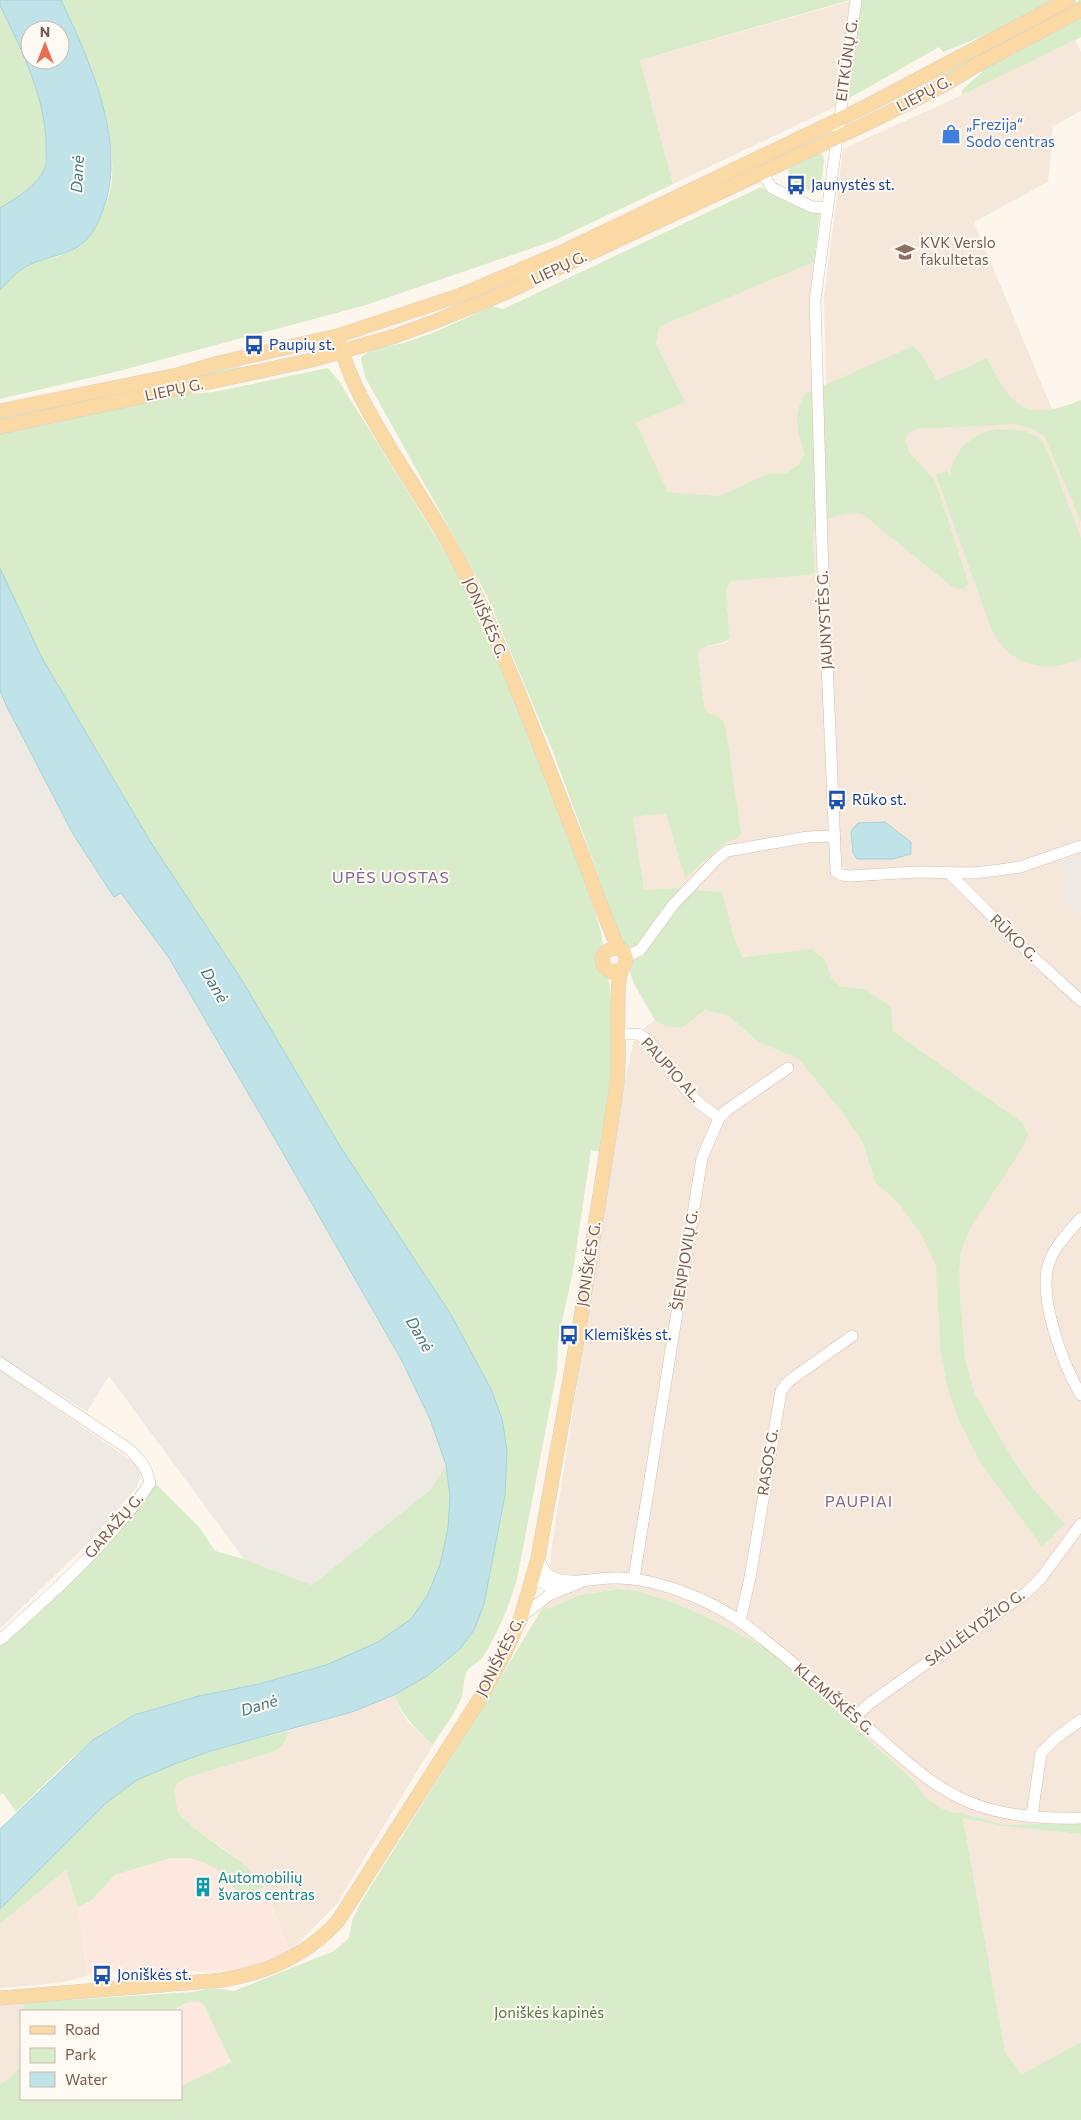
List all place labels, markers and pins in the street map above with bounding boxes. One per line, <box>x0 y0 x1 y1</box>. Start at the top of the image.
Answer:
place label: „Frezija“ Sodo centras <box>966 115 1055 150</box>
shop icon: „Frezija“ Sodo centras <box>940 123 962 145</box>
bus stop icon: Jaunystės st. <box>785 174 807 196</box>
place label: Jaunystės st. <box>811 175 895 193</box>
place label: KVK Verslo fakultetas <box>920 233 996 268</box>
school or university icon: KVK Verslo fakultetas <box>894 241 916 263</box>
bus stop icon: Paupių st. <box>243 334 265 356</box>
place label: Paupių st. <box>269 335 335 353</box>
bus stop icon: Rūko st. <box>826 789 848 811</box>
place label: Rūko st. <box>852 790 906 808</box>
bus stop icon: Klemiškės st. <box>558 1324 580 1346</box>
place label: Klemiškės st. <box>584 1325 671 1343</box>
place label: Automobilių švaros centras <box>218 1868 315 1903</box>
building icon: Automobilių švaros centras <box>192 1876 214 1898</box>
bus stop icon: Joniškės st. <box>91 1964 113 1986</box>
place label: Joniškės st. <box>117 1965 191 1983</box>

